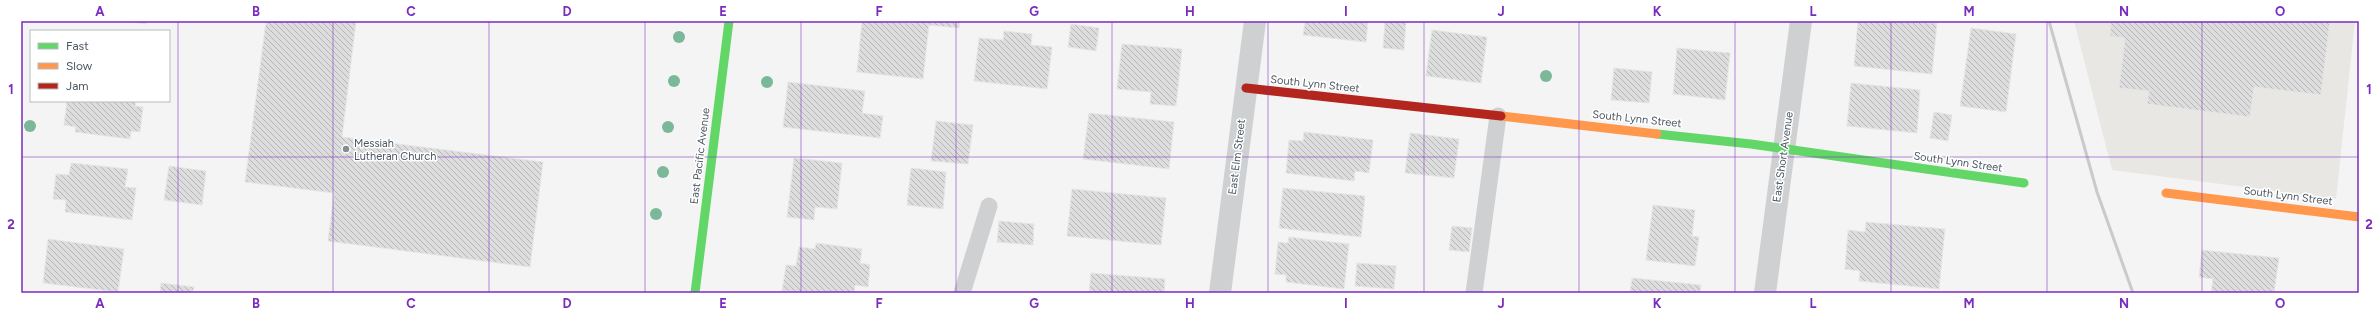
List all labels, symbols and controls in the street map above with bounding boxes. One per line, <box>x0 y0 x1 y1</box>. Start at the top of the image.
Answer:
text: A <box>95 4 105 19</box>
text: B <box>252 4 260 19</box>
text: C <box>406 4 416 19</box>
text: D <box>562 4 572 19</box>
text: E <box>719 4 727 19</box>
text: F <box>875 4 883 19</box>
text: G <box>1029 4 1039 19</box>
text: H <box>1185 4 1195 19</box>
text: I <box>1344 4 1348 19</box>
text: J <box>1497 4 1505 19</box>
text: K <box>1653 4 1662 19</box>
text: L <box>1810 4 1817 19</box>
text: M <box>1963 4 1975 19</box>
text: N <box>2119 4 2129 19</box>
text: O <box>2275 4 2285 19</box>
legend <box>30 30 170 102</box>
text: Fast <box>66 39 89 53</box>
text: Slow <box>66 59 93 73</box>
street label: South Lynn Street <box>1270 73 1360 95</box>
text: Jam <box>66 79 89 93</box>
text: 1 <box>8 82 14 97</box>
text: 1 <box>2366 82 2372 97</box>
street label: East Pacific Avenue <box>688 107 712 205</box>
street label: South Lynn Street <box>1592 108 1682 130</box>
street label: East Short Avenue <box>1770 111 1796 203</box>
street label: East Elm Street <box>1226 119 1248 195</box>
place label: Messiah Lutheran Church <box>354 137 436 163</box>
marker: Messiah Lutheran Church <box>341 144 351 154</box>
street label: South Lynn Street <box>1913 149 2003 175</box>
street label: South Lynn Street <box>2243 184 2333 208</box>
text: 2 <box>7 217 15 232</box>
text: 2 <box>2365 217 2373 232</box>
text: A <box>95 296 105 311</box>
text: B <box>252 296 260 311</box>
text: C <box>406 296 416 311</box>
text: D <box>562 296 572 311</box>
text: E <box>719 296 727 311</box>
text: F <box>875 296 883 311</box>
text: G <box>1029 296 1039 311</box>
text: H <box>1185 296 1195 311</box>
text: I <box>1344 296 1348 311</box>
text: J <box>1497 296 1505 311</box>
text: K <box>1653 296 1662 311</box>
text: L <box>1810 296 1817 311</box>
text: M <box>1963 296 1975 311</box>
text: N <box>2119 296 2129 311</box>
text: O <box>2275 296 2285 311</box>

